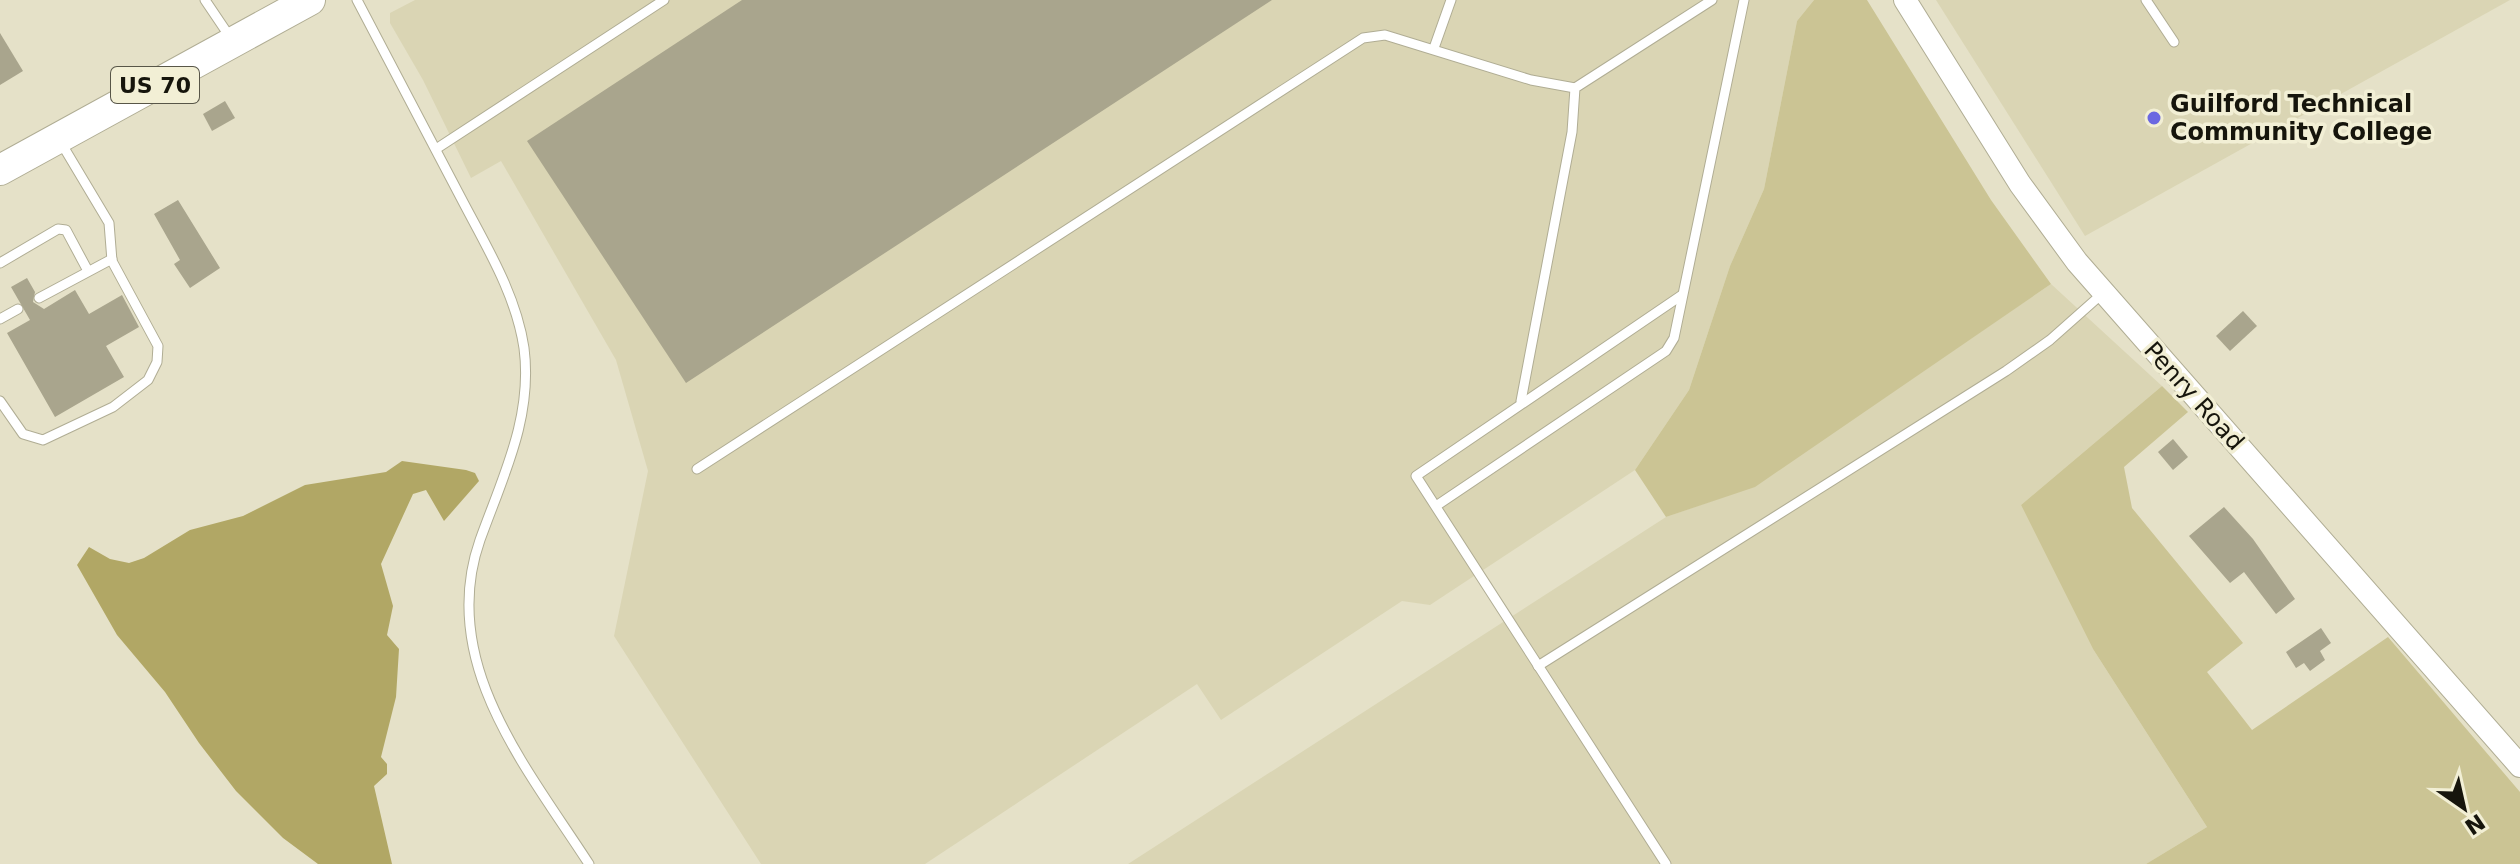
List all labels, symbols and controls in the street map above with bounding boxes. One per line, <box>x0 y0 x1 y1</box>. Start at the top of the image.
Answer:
road number: US 70 <box>111 67 199 103</box>
place label: Guilford Technical Community College <box>2170 90 2432 146</box>
marker: Guilford Technical Community College <box>2145 109 2163 127</box>
street label: Penry Road <box>2138 336 2250 456</box>
north arrow <box>2424 768 2504 848</box>
text: N <box>2460 809 2490 840</box>

